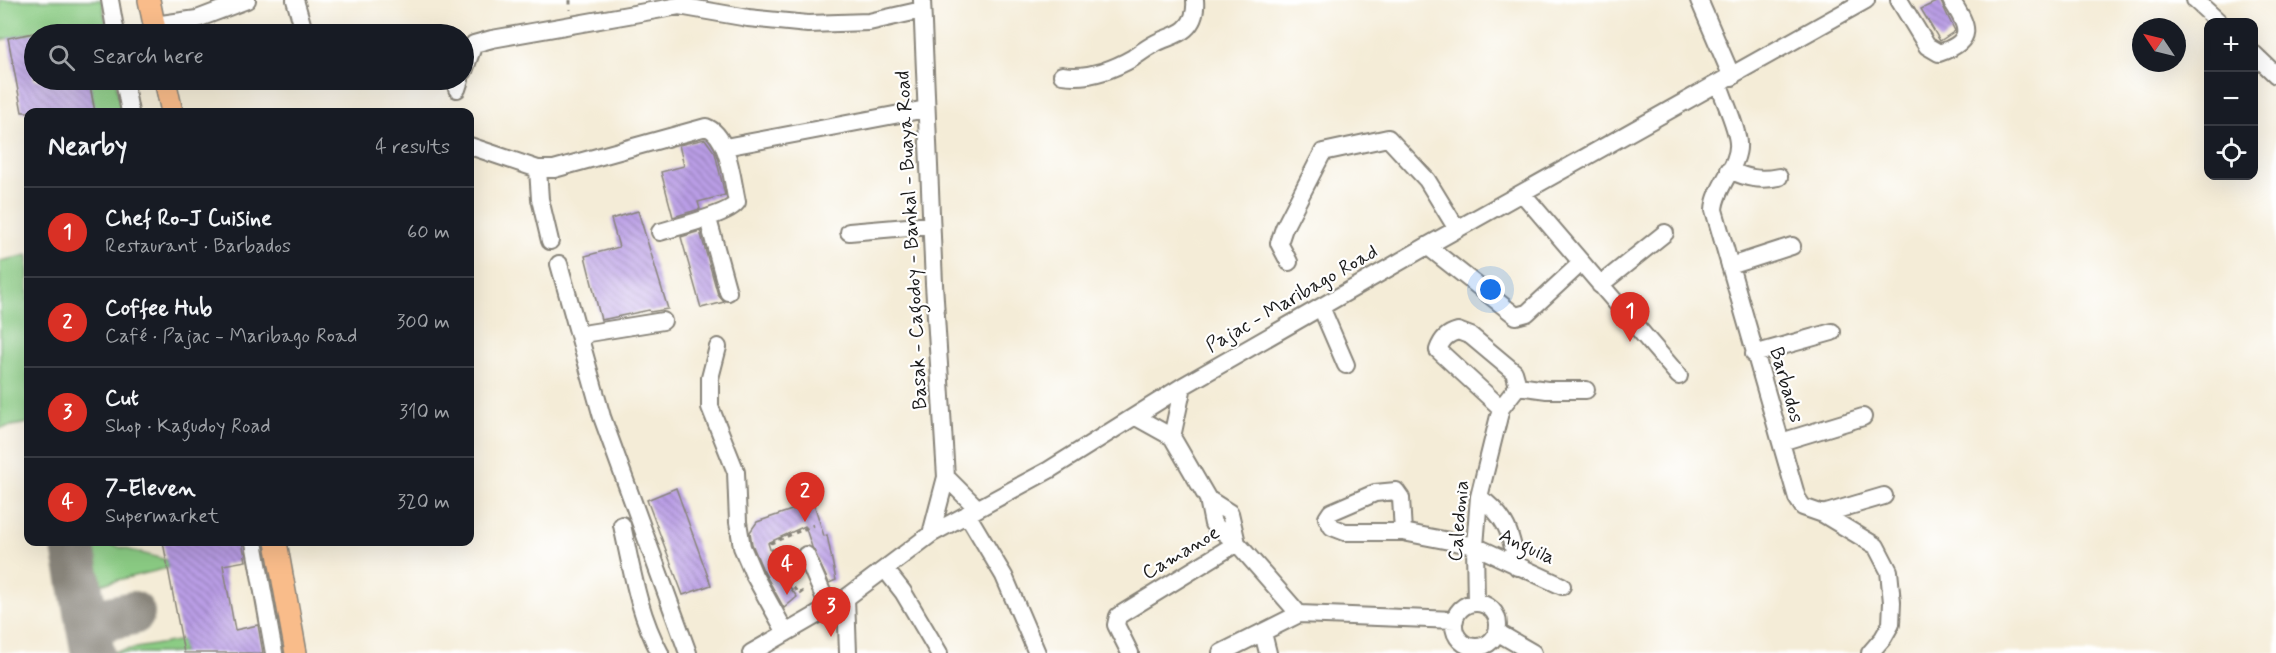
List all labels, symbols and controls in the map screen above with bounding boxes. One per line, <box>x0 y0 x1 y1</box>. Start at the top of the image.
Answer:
north arrow <box>2132 18 2186 72</box>
map controls <box>2204 18 2258 180</box>
button: + <box>2204 18 2258 72</box>
search box <box>24 24 474 90</box>
icon: search <box>45 41 78 74</box>
text: Search here <box>93 43 204 71</box>
street label: Basak - Cagodoy - Bankal - Buaya Road <box>890 70 936 410</box>
button: − <box>2204 72 2258 126</box>
button: locate <box>2204 126 2258 180</box>
text: Nearby <box>48 130 127 164</box>
text: 4 results <box>375 134 450 161</box>
text: Chef Ro-J Cuisine <box>105 205 272 233</box>
text: 1 <box>63 219 72 246</box>
text: 60 m <box>407 219 450 246</box>
text: Restaurant · Barbados <box>105 233 291 260</box>
street label: Pajac - Maribago Road <box>1201 239 1383 359</box>
your location <box>1476 275 1505 304</box>
pin: 1 <box>1610 292 1650 342</box>
text: Coffee Hub <box>105 295 212 323</box>
text: 2 <box>63 309 72 336</box>
text: 300 m <box>396 309 450 336</box>
text: Café · Pajac - Maribago Road <box>105 323 357 350</box>
street label: Barbados <box>1762 344 1810 426</box>
text: Cut <box>105 385 139 413</box>
text: 3 <box>63 399 72 426</box>
text: 310 m <box>399 399 450 426</box>
text: Shop · Kagudoy Road <box>105 413 271 440</box>
pin: 2 <box>786 472 824 522</box>
text: 7-Eleven <box>105 475 195 503</box>
street label: Caledonia <box>1442 479 1476 563</box>
text: 4 <box>62 489 73 516</box>
text: 320 m <box>397 489 450 516</box>
text: Supermarket <box>105 503 219 530</box>
street label: Camanoe <box>1137 519 1225 587</box>
street label: Anguila <box>1494 522 1559 574</box>
pin: 4 <box>768 546 806 595</box>
pin: 3 <box>812 588 850 637</box>

